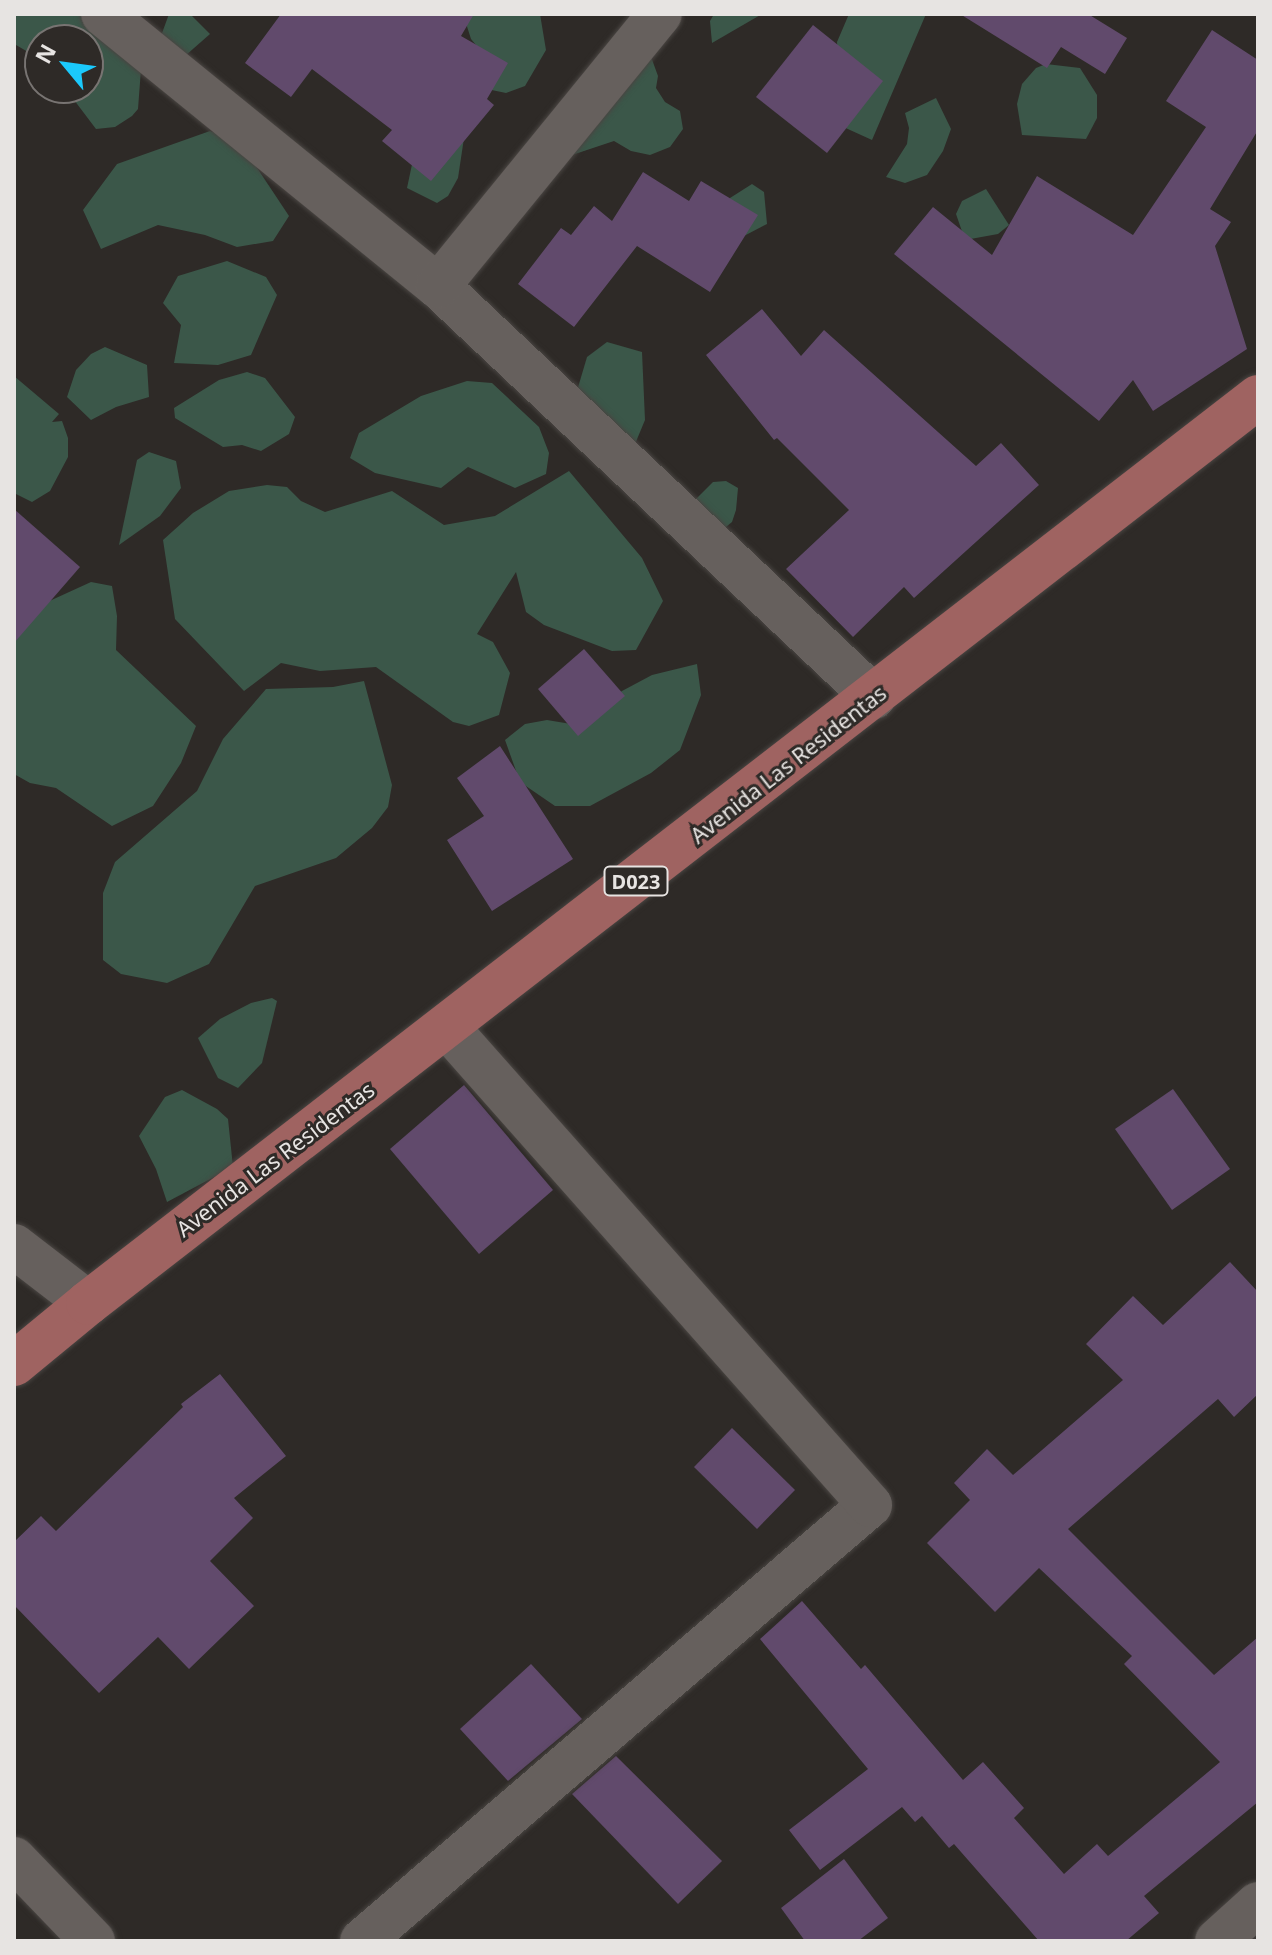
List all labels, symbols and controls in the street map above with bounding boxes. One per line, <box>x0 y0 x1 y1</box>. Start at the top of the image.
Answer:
north arrow <box>24 24 104 104</box>
text: N <box>27 38 62 68</box>
street label: Avenida Las Residentas <box>685 679 891 849</box>
road number: D023 <box>602 865 670 897</box>
street label: Avenida Las Residentas <box>171 1076 379 1242</box>

